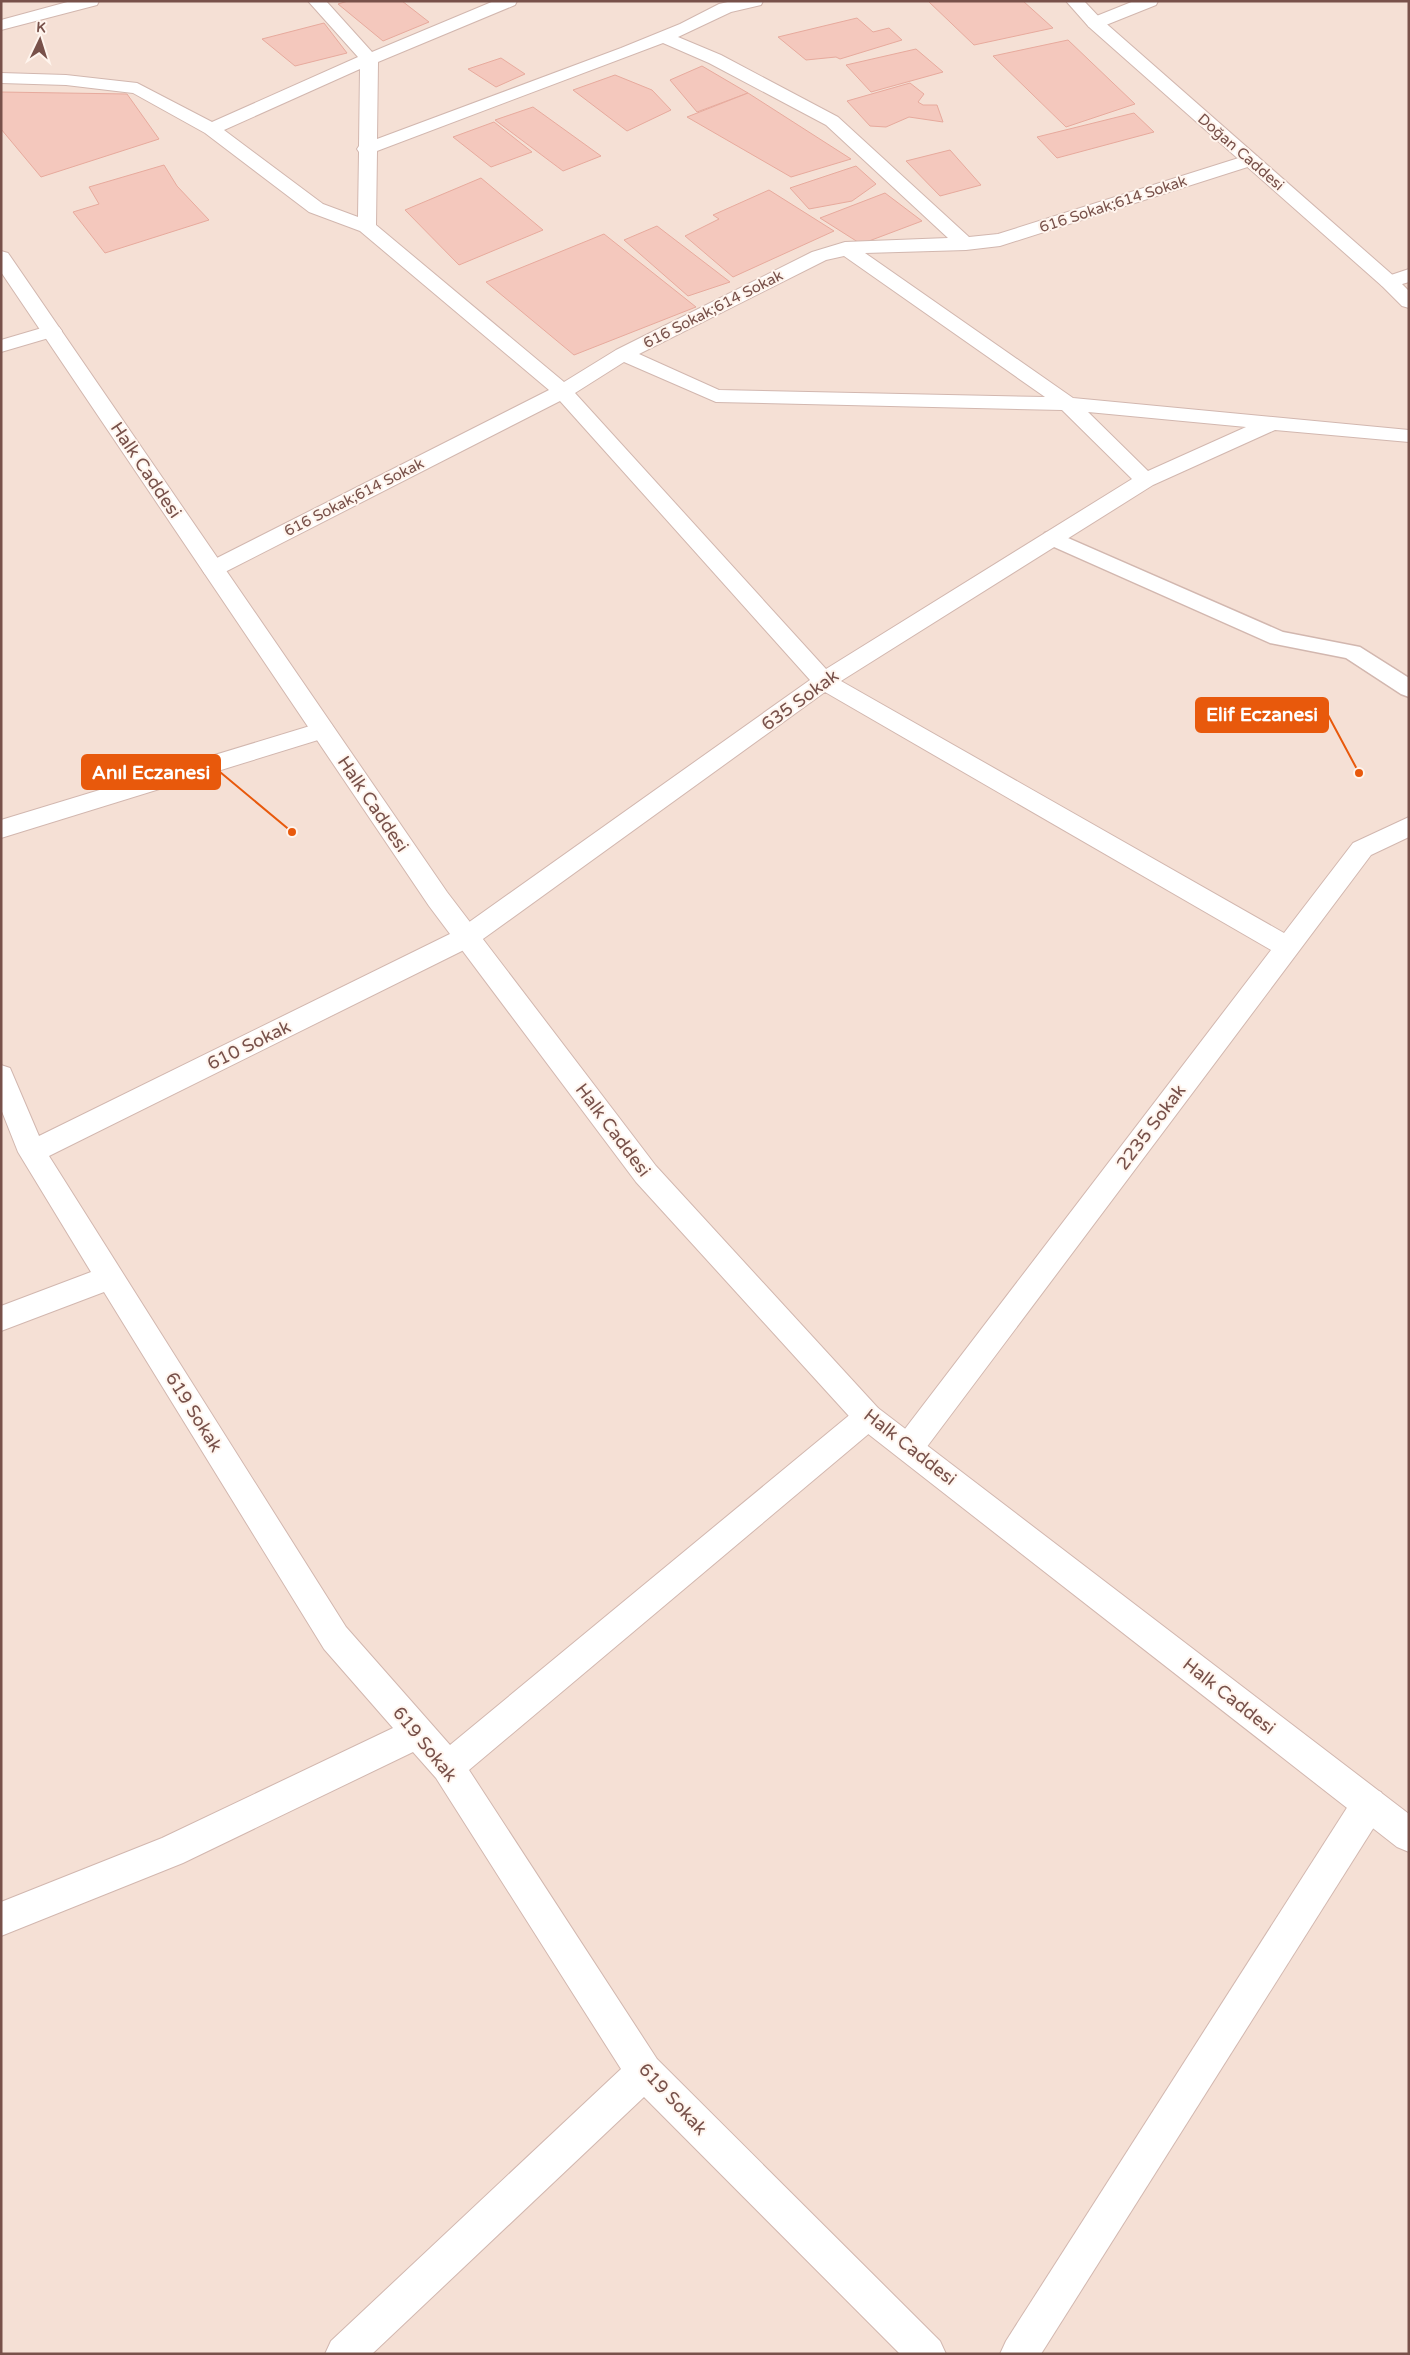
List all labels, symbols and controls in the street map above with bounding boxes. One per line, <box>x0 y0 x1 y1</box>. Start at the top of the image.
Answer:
north arrow <box>15 15 65 65</box>
text: K <box>36 19 47 36</box>
street label: Doğan Caddesi <box>1194 110 1288 194</box>
street label: 616 Sokak;614 Sokak <box>1037 172 1189 236</box>
street label: 616 Sokak;614 Sokak <box>640 266 786 352</box>
street label: Halk Caddesi <box>106 418 186 522</box>
street label: 616 Sokak;614 Sokak <box>281 454 427 540</box>
street label: 635 Sokak <box>757 664 843 735</box>
callout: Elif Eczanesi <box>1196 698 1328 732</box>
text: Elif Eczanesi <box>1206 704 1318 726</box>
street label: Halk Caddesi <box>333 752 413 856</box>
callout: Anıl Eczanesi <box>82 755 220 789</box>
text: Anıl Eczanesi <box>92 762 210 784</box>
street label: 610 Sokak <box>204 1015 295 1075</box>
street label: Halk Caddesi <box>571 1079 655 1181</box>
street label: 2235 Sokak <box>1112 1080 1190 1174</box>
street label: 619 Sokak <box>161 1368 227 1456</box>
street label: Halk Caddesi <box>859 1404 961 1490</box>
street label: Halk Caddesi <box>1178 1653 1280 1739</box>
street label: 619 Sokak <box>388 1702 462 1786</box>
street label: 619 Sokak <box>634 2059 712 2140</box>

